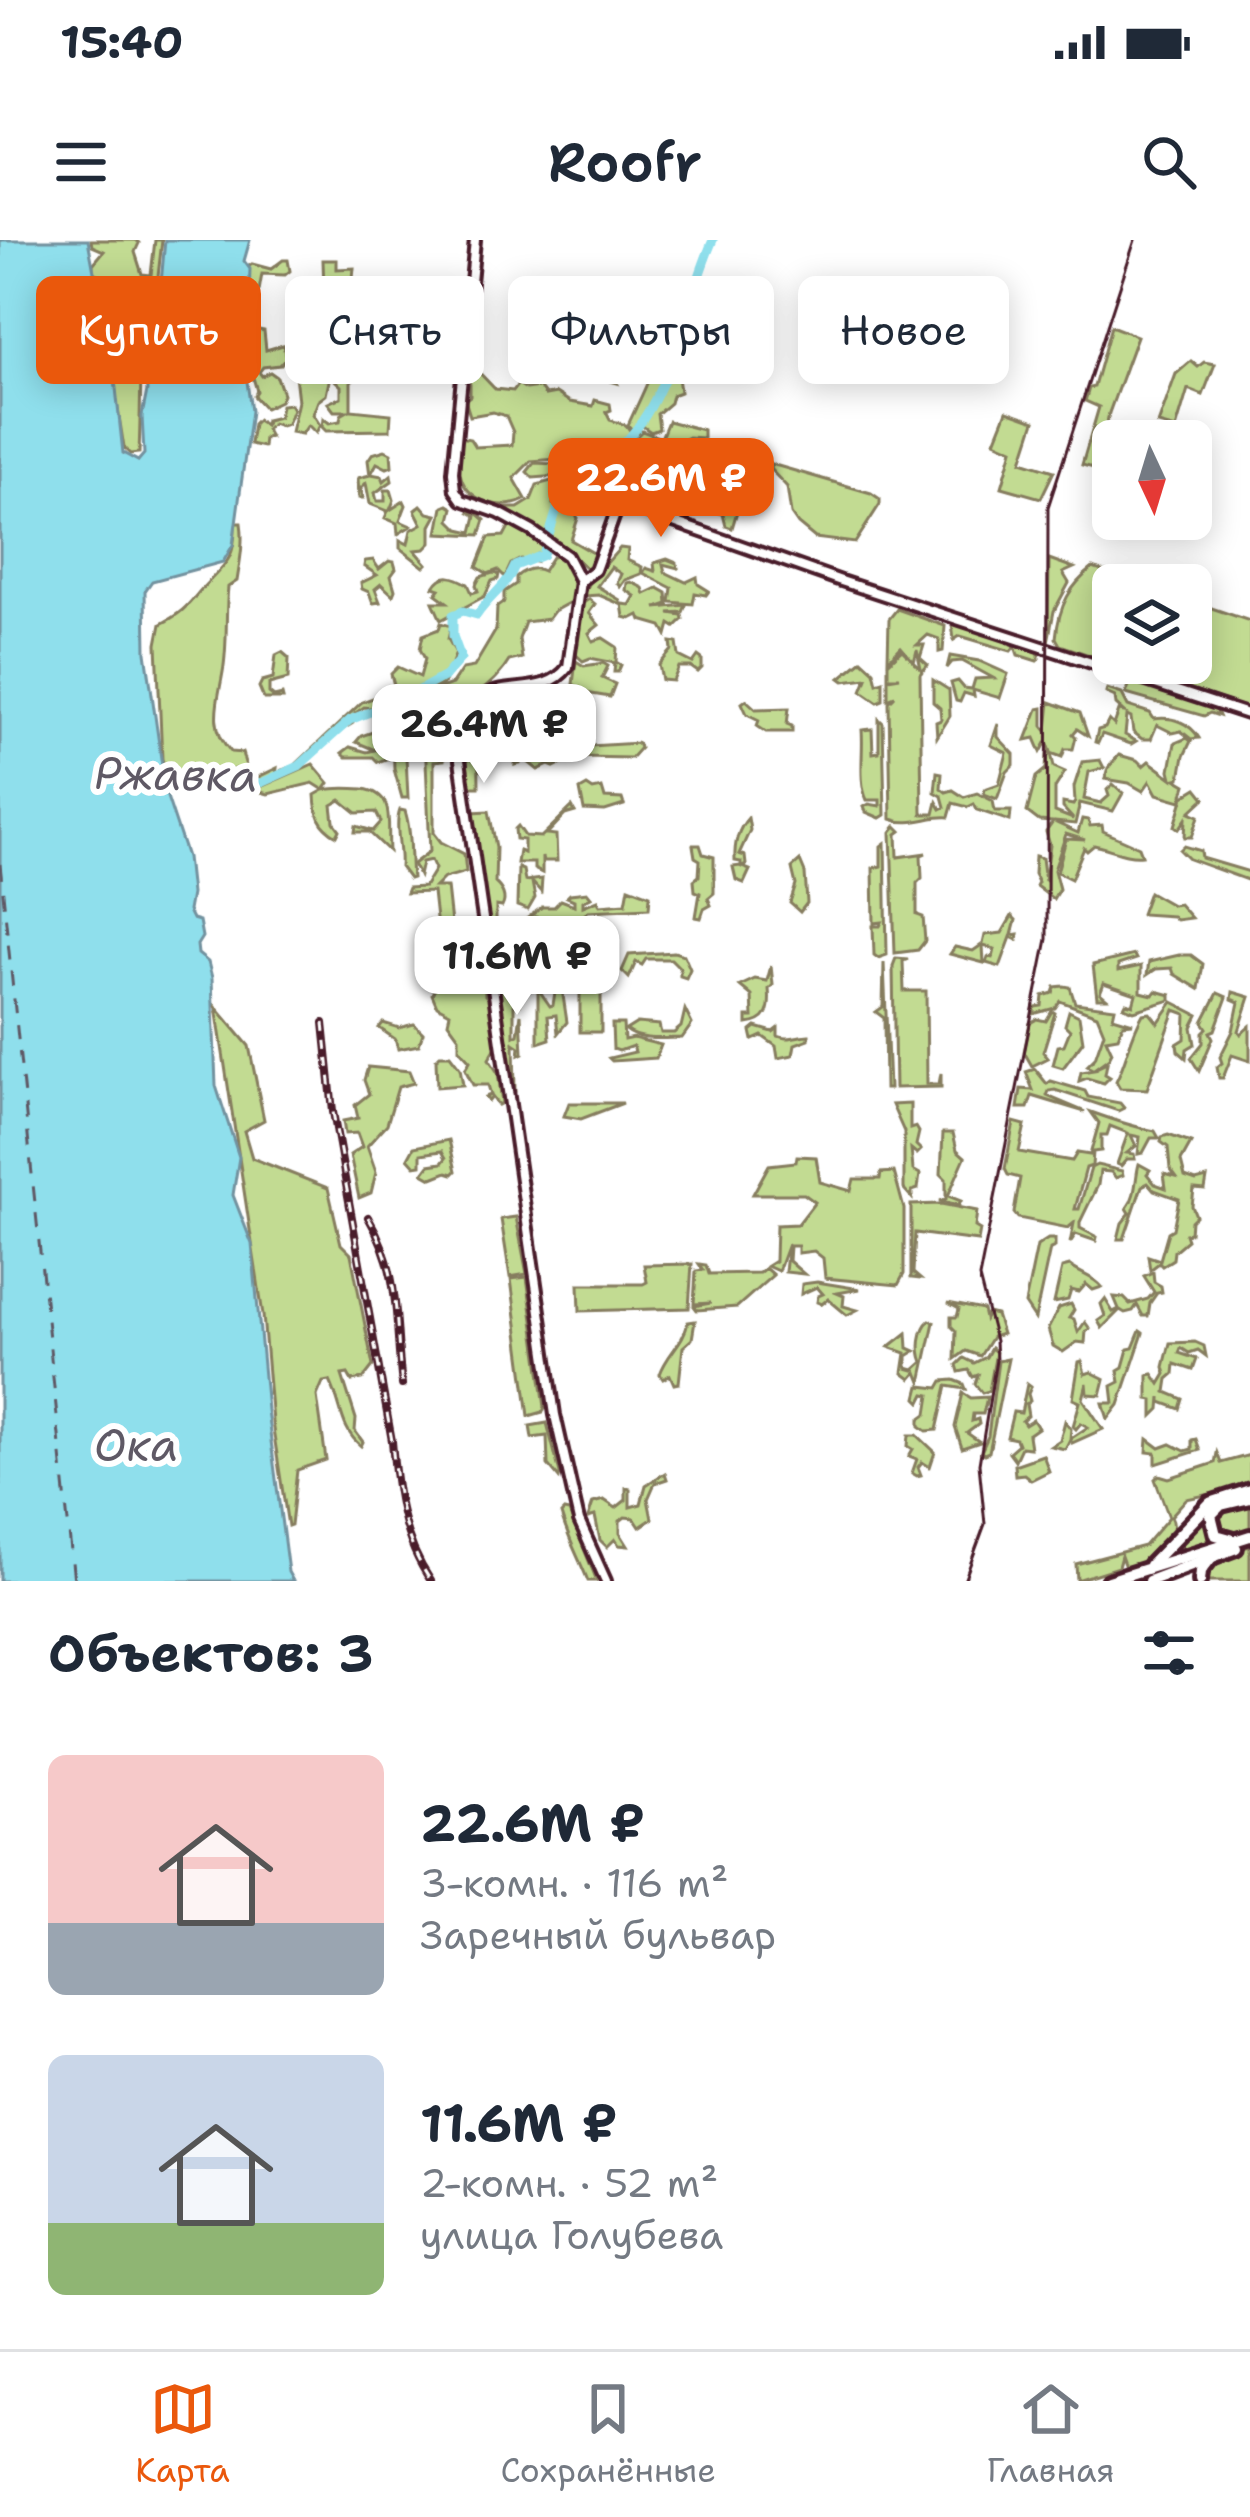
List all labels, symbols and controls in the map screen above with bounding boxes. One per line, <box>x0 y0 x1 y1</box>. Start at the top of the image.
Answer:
text: 15:40 <box>60 12 184 72</box>
text: Roofr <box>548 126 702 198</box>
icon: menu <box>48 129 114 195</box>
icon: search <box>1136 129 1202 195</box>
chip: Купить <box>36 276 261 384</box>
chip: Снять <box>285 276 484 384</box>
chip: Фильтры <box>508 276 774 384</box>
chip: Новое <box>798 276 1009 384</box>
north arrow <box>1092 420 1212 540</box>
map controls <box>1092 420 1212 684</box>
pin: 22.6M ₽ <box>550 438 772 540</box>
text: 22.6M ₽ <box>575 451 747 503</box>
button: layers <box>1092 564 1212 684</box>
pin: 26.4M ₽ <box>373 684 595 786</box>
text: 26.4M ₽ <box>399 697 569 749</box>
water label: Ржавка <box>94 743 258 805</box>
pin: 11.6M ₽ <box>406 916 628 1018</box>
text: 11.6M ₽ <box>441 929 593 981</box>
water label: Ока <box>94 1415 178 1475</box>
text: Объектов: 3 <box>48 1619 374 1687</box>
icon: filters <box>1136 1620 1202 1686</box>
text: 22.6M ₽ <box>420 1789 645 1857</box>
icon: home <box>144 1803 288 1947</box>
text: 3-комн. · 116 m² <box>420 1857 728 1909</box>
text: Заречный бульвар <box>420 1909 776 1961</box>
text: 11.6M ₽ <box>420 2089 618 2157</box>
icon: home <box>144 2103 288 2247</box>
text: 2-комн. · 52 m² <box>420 2157 718 2209</box>
text: улица Голубева <box>420 2209 723 2261</box>
tab: Карта <box>135 2376 230 2493</box>
tab: Сохранённые <box>500 2376 716 2493</box>
tab: Главная <box>987 2376 1115 2493</box>

